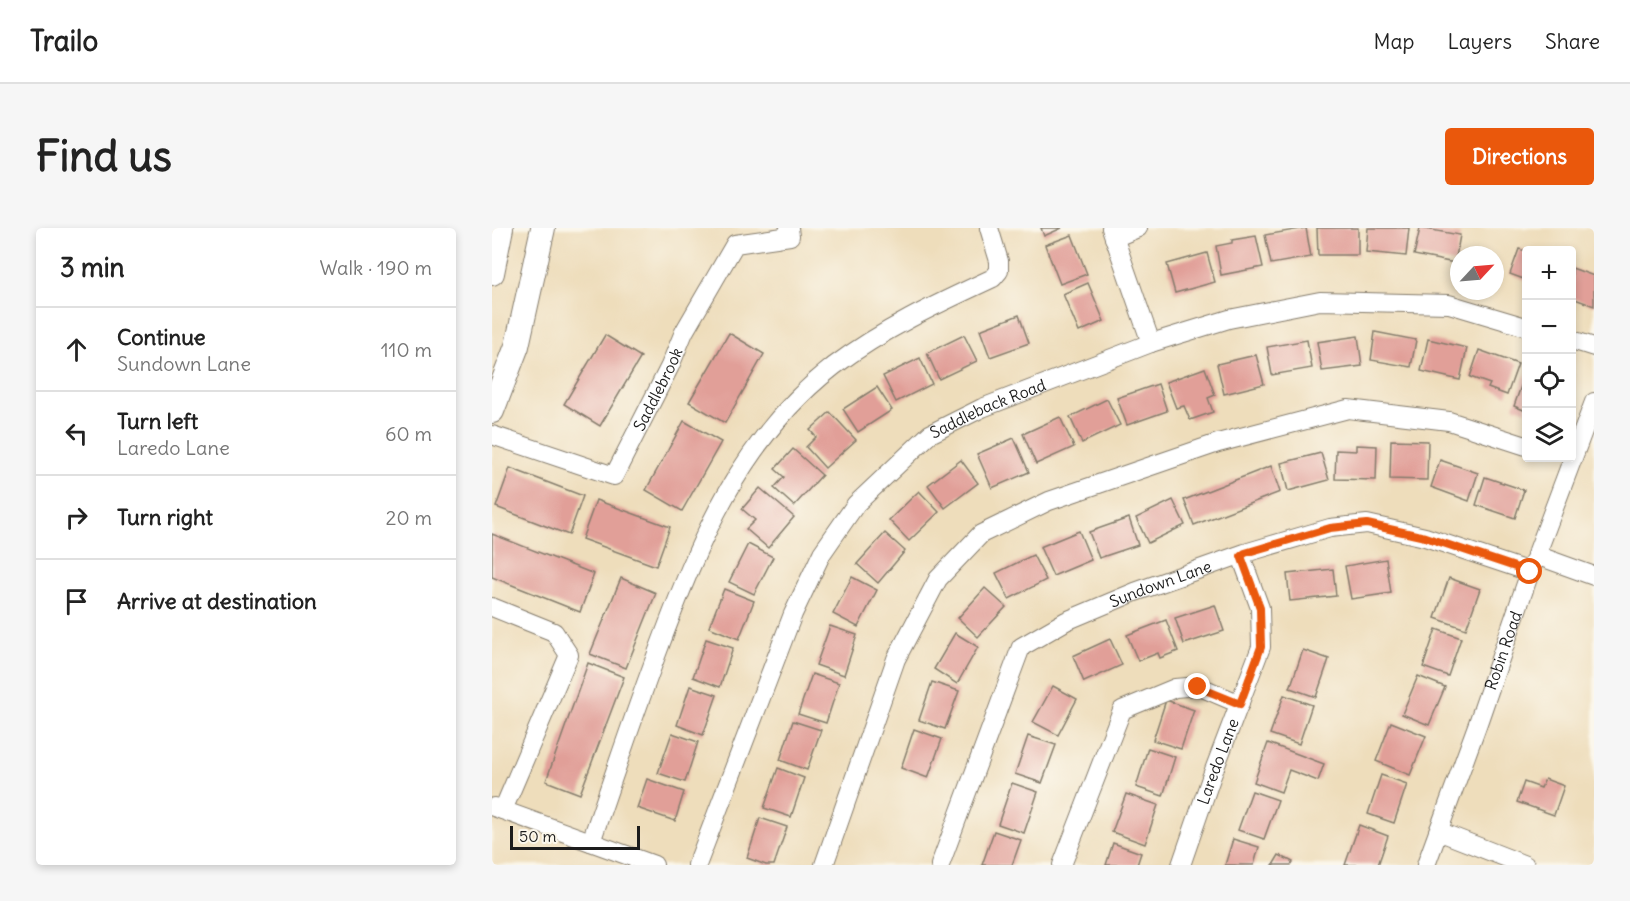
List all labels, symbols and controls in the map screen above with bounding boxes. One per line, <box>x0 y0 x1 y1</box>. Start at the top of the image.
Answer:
text: Trailo <box>30 23 98 59</box>
text: Map <box>1374 28 1414 55</box>
text: Layers <box>1447 28 1512 55</box>
text: Share <box>1545 28 1600 55</box>
button: Directions <box>1445 128 1594 185</box>
text: Find us <box>36 130 172 182</box>
north arrow <box>1450 246 1504 300</box>
map controls <box>1522 246 1576 462</box>
button: + <box>1522 246 1576 300</box>
text: 3 min <box>60 251 125 284</box>
text: Walk · 190 m <box>320 255 432 280</box>
button: − <box>1522 300 1576 354</box>
text: Continue <box>117 323 206 351</box>
icon: ahead <box>60 333 93 366</box>
text: 110 m <box>381 337 432 362</box>
street label: Saddlebrook <box>629 345 687 434</box>
text: Sundown Lane <box>117 351 251 376</box>
button: locate <box>1522 354 1576 408</box>
street label: Saddleback Road <box>926 374 1049 443</box>
text: Turn left <box>117 407 198 435</box>
button: layers <box>1522 408 1576 462</box>
icon: left <box>60 417 93 450</box>
text: 60 m <box>385 421 432 446</box>
text: Laredo Lane <box>117 435 230 460</box>
icon: right <box>60 501 93 534</box>
text: Turn right <box>117 503 213 531</box>
text: 20 m <box>386 505 432 530</box>
street label: Sundown Lane <box>1106 556 1214 612</box>
route start <box>1516 558 1542 584</box>
icon: arrive <box>60 585 93 618</box>
text: Arrive at destination <box>117 587 317 615</box>
street label: Robin Road <box>1480 608 1526 692</box>
route end <box>1184 673 1210 699</box>
street label: Laredo Lane <box>1193 715 1243 807</box>
scale bar <box>510 823 640 850</box>
text: 50 m <box>519 826 557 846</box>

